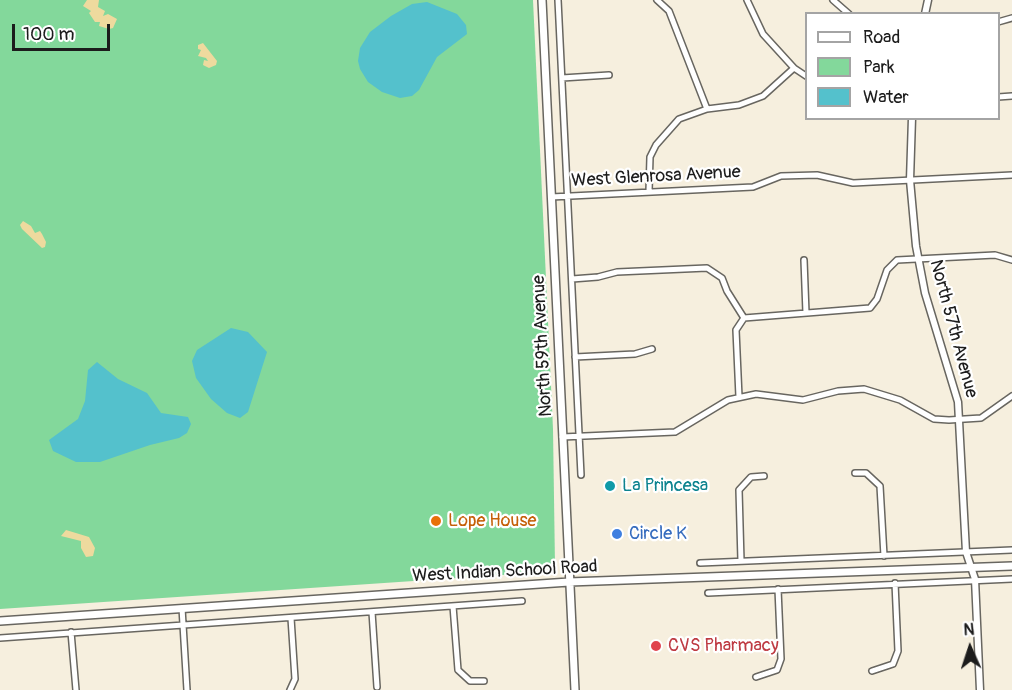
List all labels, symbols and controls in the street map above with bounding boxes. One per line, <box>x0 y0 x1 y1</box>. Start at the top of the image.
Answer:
scale bar <box>15 12 112 50</box>
legend <box>805 12 1000 120</box>
text: 100 m <box>23 23 75 46</box>
text: Road <box>863 26 900 49</box>
text: Park <box>863 56 895 79</box>
text: Water <box>863 86 909 109</box>
street label: West Glenrosa Avenue <box>571 162 741 192</box>
street label: North 57th Avenue <box>924 258 982 400</box>
street label: North 59th Avenue <box>529 275 557 417</box>
place label: La Princesa <box>622 475 708 497</box>
marker: La Princesa <box>603 479 617 493</box>
place label: Lope House <box>448 510 536 532</box>
marker: Lope House <box>429 514 443 528</box>
place label: Circle K <box>629 523 687 545</box>
marker: Circle K <box>610 527 624 541</box>
street label: West Indian School Road <box>412 556 598 588</box>
north arrow <box>940 618 1000 678</box>
text: N <box>963 620 975 640</box>
place label: CVS Pharmacy <box>668 635 779 657</box>
marker: CVS Pharmacy <box>649 639 663 653</box>

